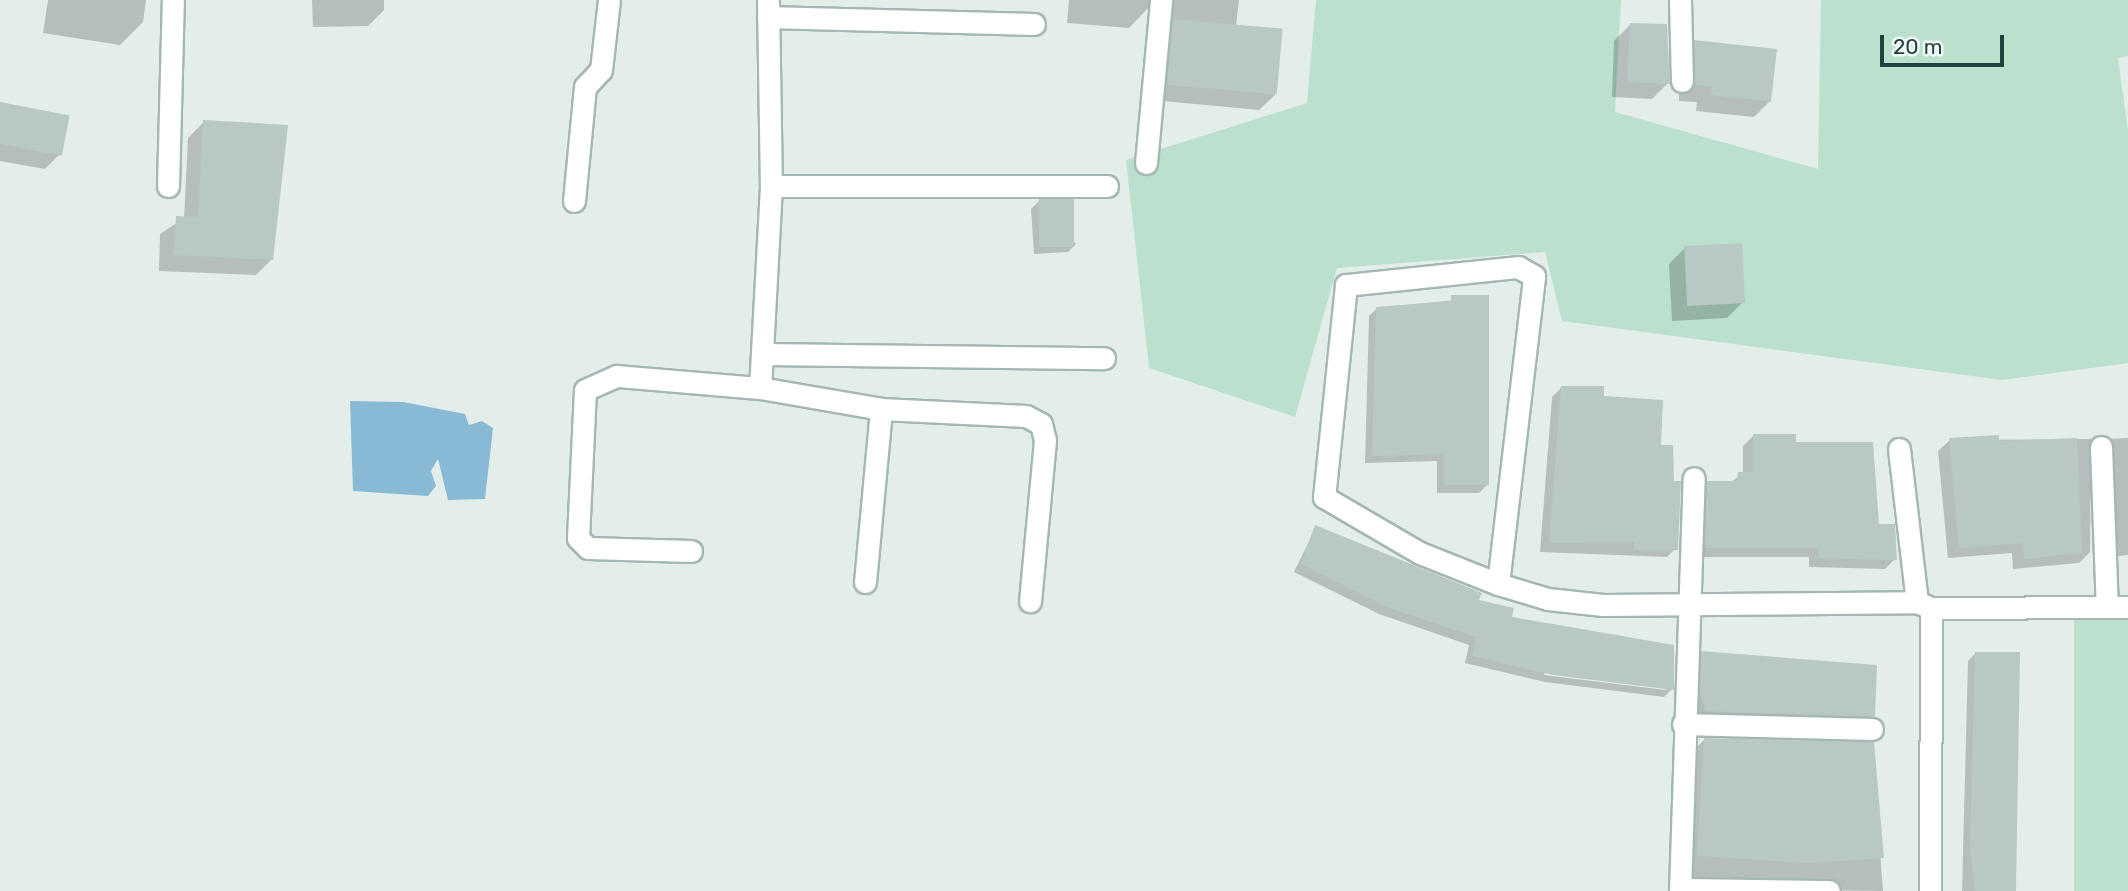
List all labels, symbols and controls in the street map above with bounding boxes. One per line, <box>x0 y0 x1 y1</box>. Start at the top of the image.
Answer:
scale bar <box>1883 21 2007 65</box>
text: 20 m <box>1893 34 1942 59</box>

